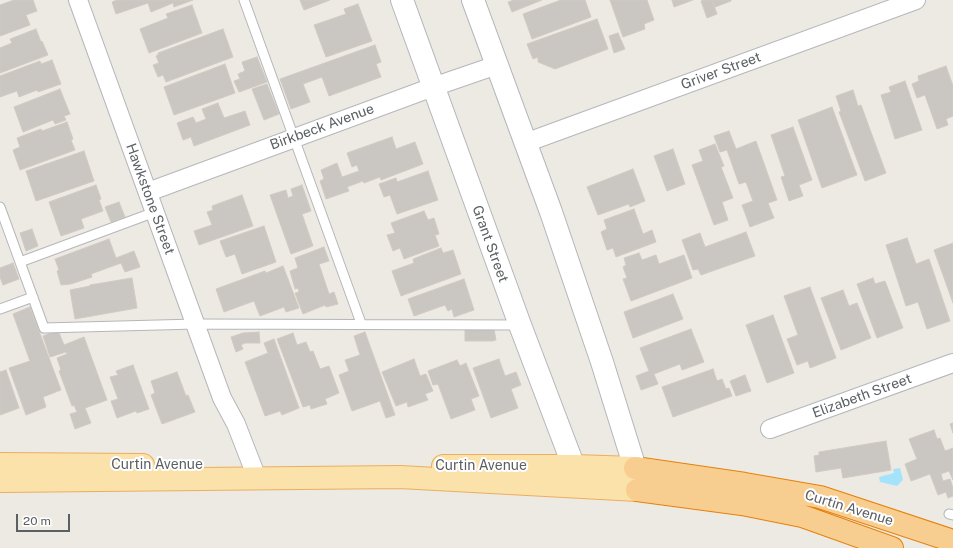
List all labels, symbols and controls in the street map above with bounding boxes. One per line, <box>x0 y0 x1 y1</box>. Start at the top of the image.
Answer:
street label: Griver Street <box>679 49 763 93</box>
street label: Birkbeck Avenue <box>268 100 376 154</box>
street label: Hawkstone Street <box>122 141 178 257</box>
street label: Grant Street <box>468 203 512 285</box>
street label: Elizabeth Street <box>810 370 914 422</box>
street label: Curtin Avenue <box>111 457 203 473</box>
street label: Curtin Avenue <box>435 458 527 474</box>
street label: Curtin Avenue <box>803 487 895 529</box>
scale bar <box>18 506 72 532</box>
text: 20 m <box>23 514 51 528</box>

